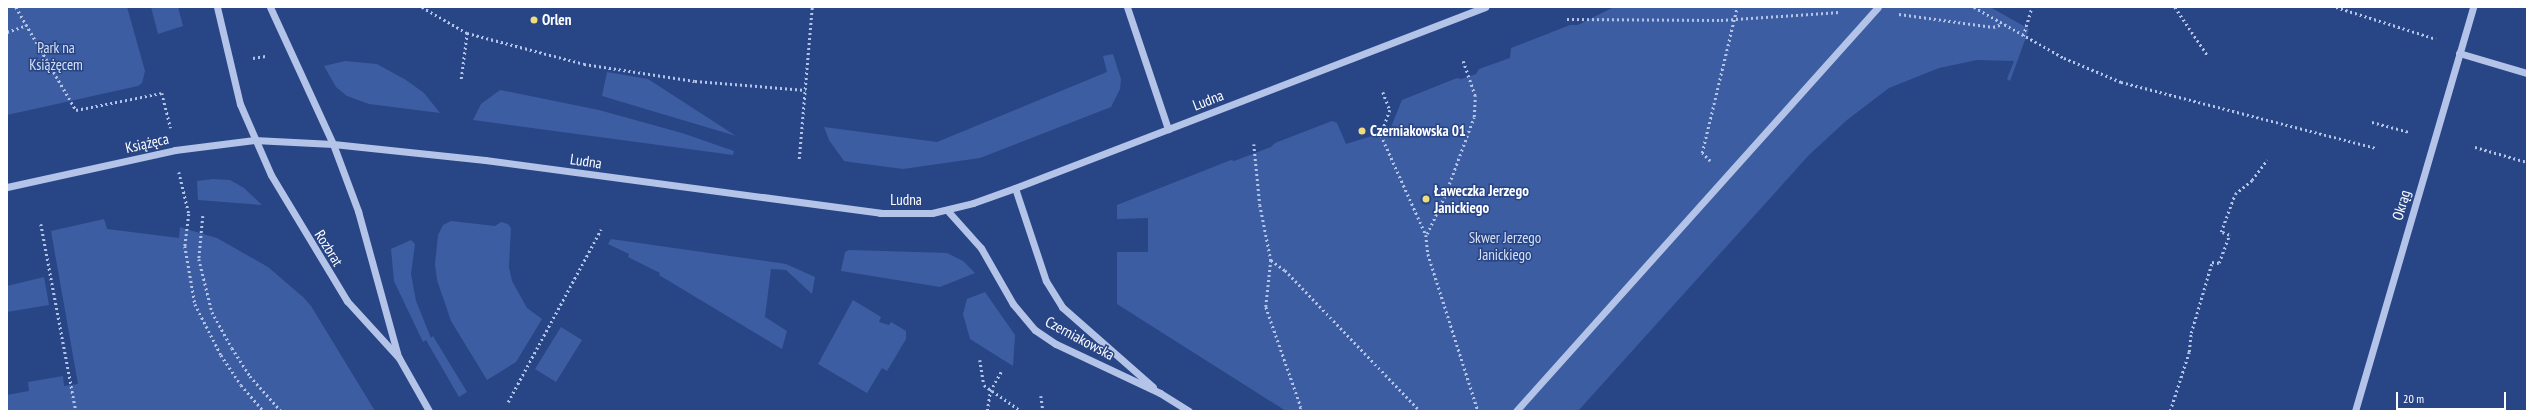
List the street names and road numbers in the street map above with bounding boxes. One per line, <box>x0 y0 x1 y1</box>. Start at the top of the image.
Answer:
street label: Ludna <box>1190 86 1226 114</box>
street label: Książęca <box>124 129 170 157</box>
street label: Ludna <box>569 150 603 172</box>
street label: Okrąg <box>2388 188 2414 222</box>
street label: Ludna <box>890 191 922 209</box>
street label: Rozbrat <box>311 227 347 269</box>
street label: Czerniakowska <box>1042 312 1118 364</box>

